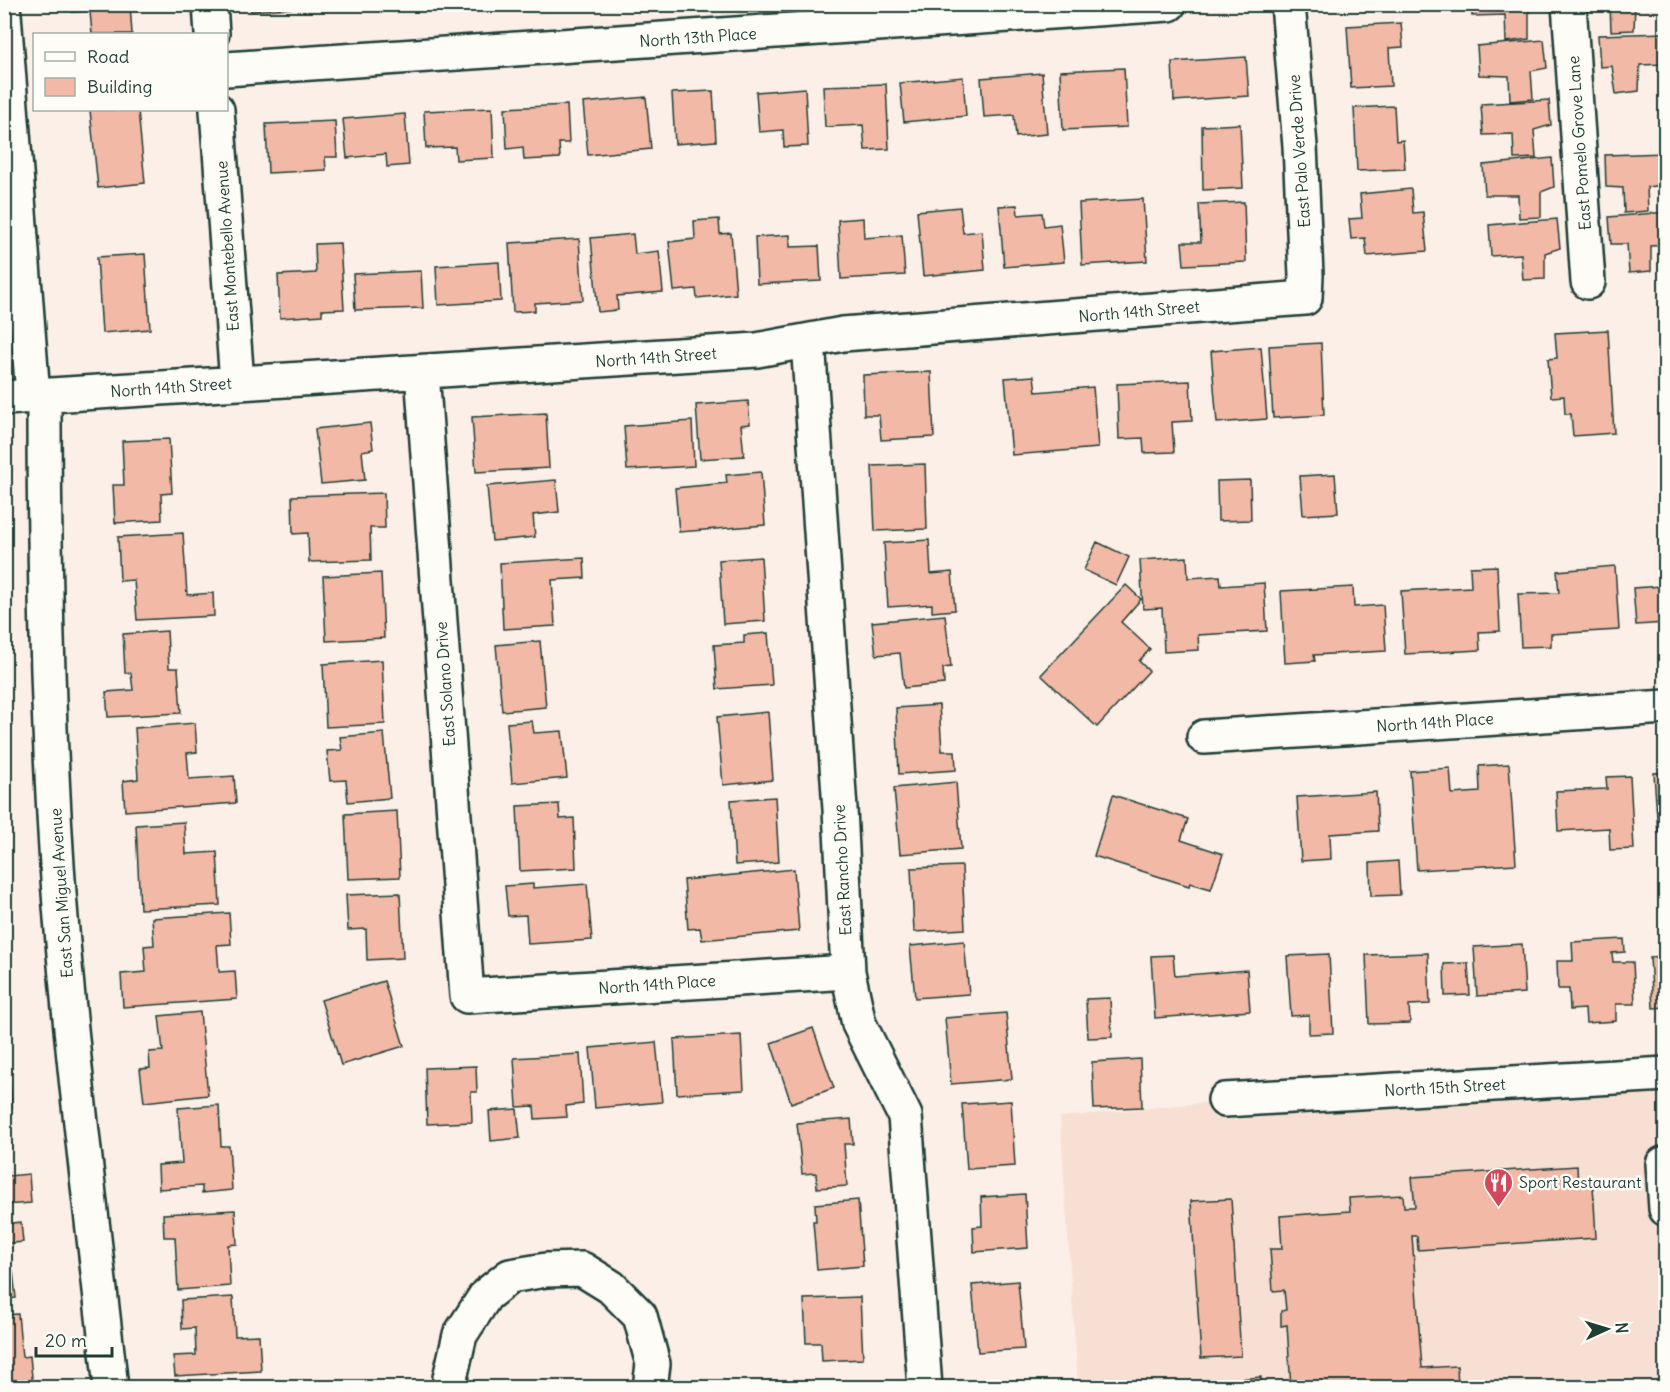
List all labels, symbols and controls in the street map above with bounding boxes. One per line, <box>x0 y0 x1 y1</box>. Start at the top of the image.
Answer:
street label: North 13th Place <box>639 23 757 51</box>
legend <box>33 33 228 111</box>
text: Road <box>87 45 130 68</box>
street label: East Pomelo Grove Lane <box>1563 55 1595 231</box>
street label: East Palo Verde Drive <box>1284 74 1314 228</box>
text: Building <box>87 75 152 98</box>
street label: East Montebello Avenue <box>211 160 243 332</box>
street label: North 14th Street <box>1078 296 1201 326</box>
street label: North 14th Street <box>595 343 718 371</box>
street label: North 14th Street <box>110 373 233 401</box>
street label: East Solano Drive <box>431 621 459 747</box>
street label: North 14th Place <box>1376 708 1494 736</box>
street label: East Rancho Drive <box>829 804 855 936</box>
street label: East San Miguel Avenue <box>45 807 77 979</box>
street label: North 14th Place <box>598 970 716 998</box>
street label: North 15th Street <box>1384 1074 1507 1100</box>
restaurant icon: Sport Restaurant <box>1482 1166 1514 1208</box>
place label: Sport Restaurant <box>1519 1172 1642 1192</box>
north arrow <box>1577 1299 1637 1359</box>
scale bar <box>36 1320 112 1358</box>
text: N <box>1612 1322 1632 1334</box>
text: 20 m <box>45 1329 87 1352</box>

